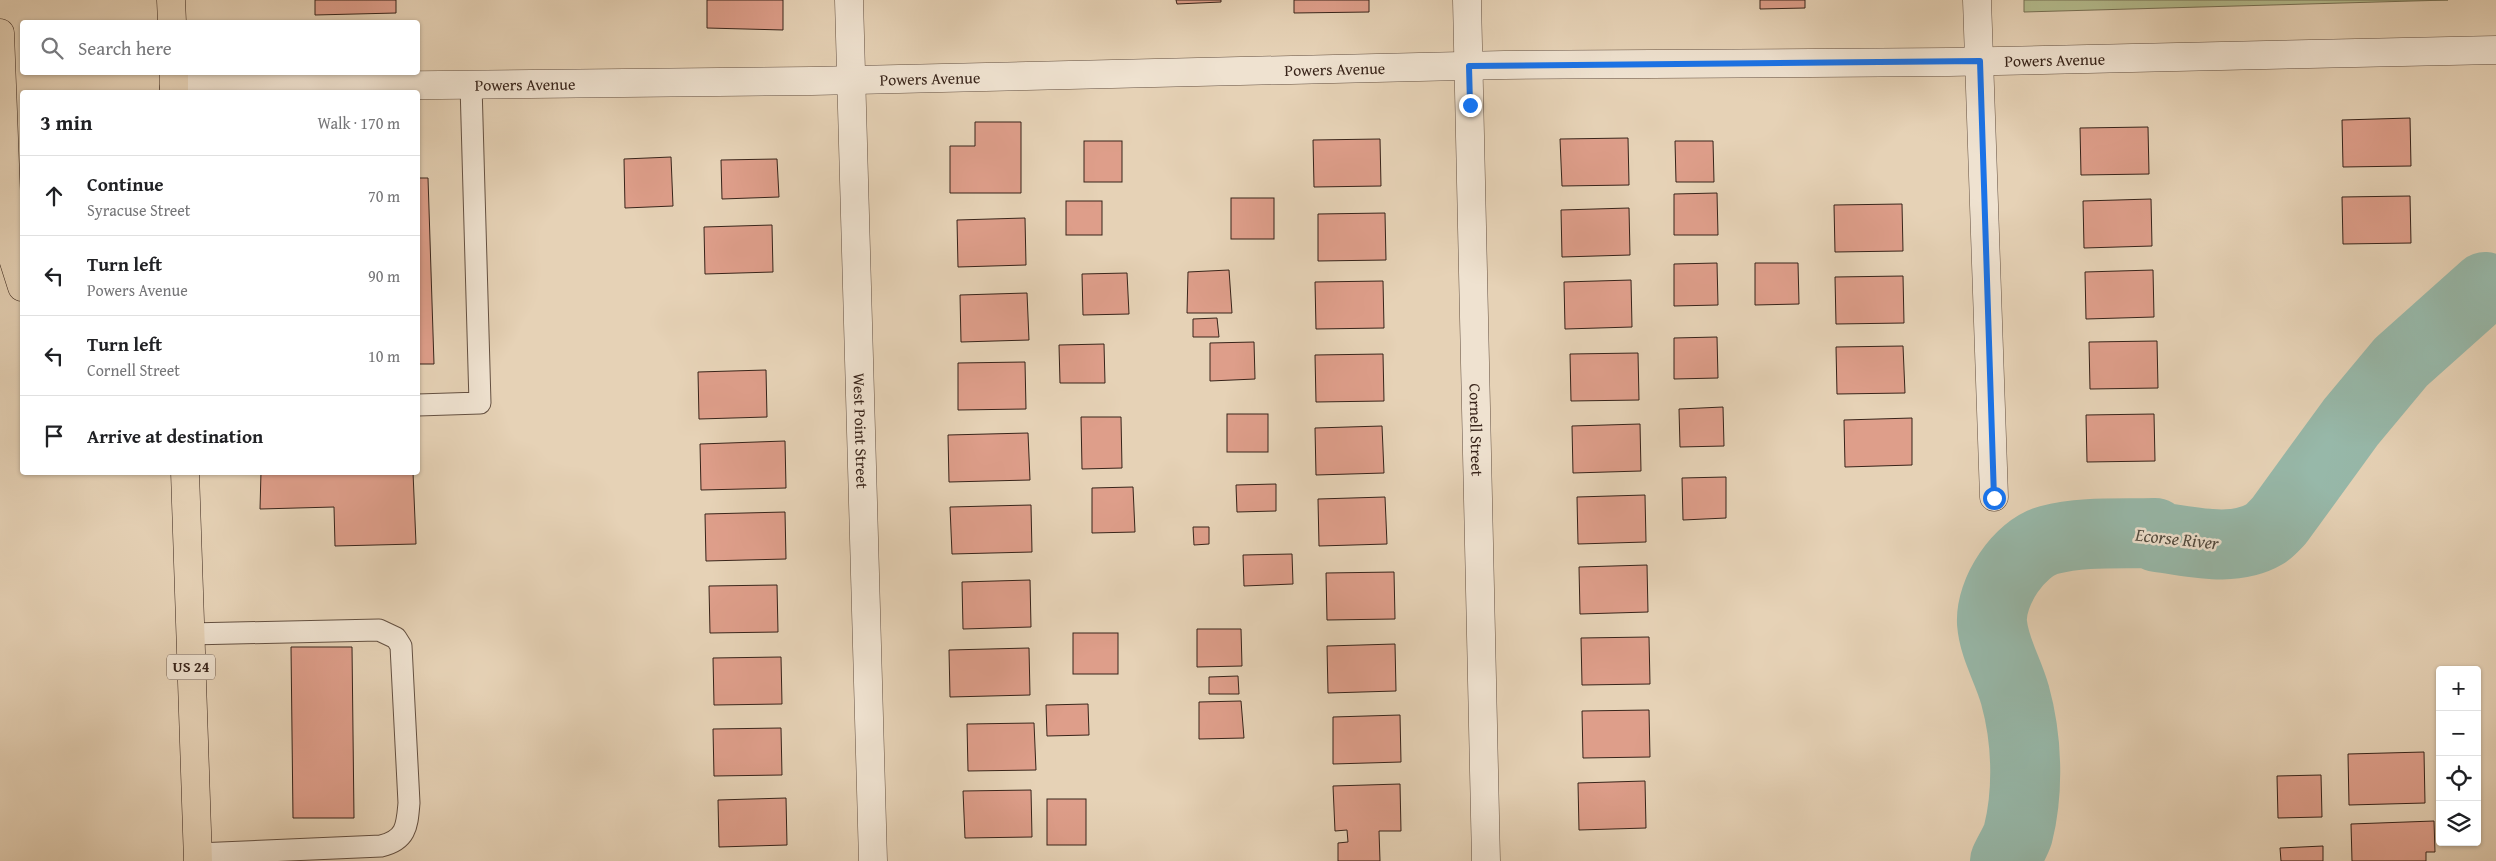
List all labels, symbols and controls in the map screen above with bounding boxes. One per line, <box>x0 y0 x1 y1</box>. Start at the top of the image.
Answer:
search box <box>20 20 420 75</box>
icon: search <box>38 34 66 62</box>
text: Search here <box>78 34 172 62</box>
street label: Powers Avenue <box>2004 47 2105 73</box>
street label: Powers Avenue <box>1284 56 1385 82</box>
street label: Powers Avenue <box>879 65 981 91</box>
street label: Powers Avenue <box>474 72 575 97</box>
route end <box>1459 94 1482 117</box>
text: 3 min <box>40 107 92 138</box>
text: Walk · 170 m <box>317 111 400 135</box>
text: Continue <box>87 170 164 198</box>
icon: ahead <box>40 182 68 210</box>
text: 70 m <box>368 184 400 208</box>
text: Syracuse Street <box>87 198 190 222</box>
text: Turn left <box>87 250 162 278</box>
icon: left <box>40 262 68 290</box>
text: 90 m <box>368 264 400 288</box>
text: Powers Avenue <box>87 278 188 302</box>
text: Turn left <box>87 330 162 358</box>
icon: left <box>40 342 68 370</box>
text: 10 m <box>368 344 400 368</box>
text: Cornell Street <box>87 358 180 382</box>
street label: West Point Street <box>847 373 875 489</box>
street label: Cornell Street <box>1463 383 1490 477</box>
icon: arrive <box>40 422 68 450</box>
text: Arrive at destination <box>87 422 263 450</box>
route start <box>1983 487 2006 510</box>
water label: Ecorse River <box>2133 521 2221 556</box>
road number: US 24 <box>167 654 215 680</box>
map controls <box>2436 666 2481 846</box>
button: + <box>2436 666 2481 711</box>
button: − <box>2436 711 2481 756</box>
button: locate <box>2436 756 2481 801</box>
button: layers <box>2436 801 2481 846</box>

